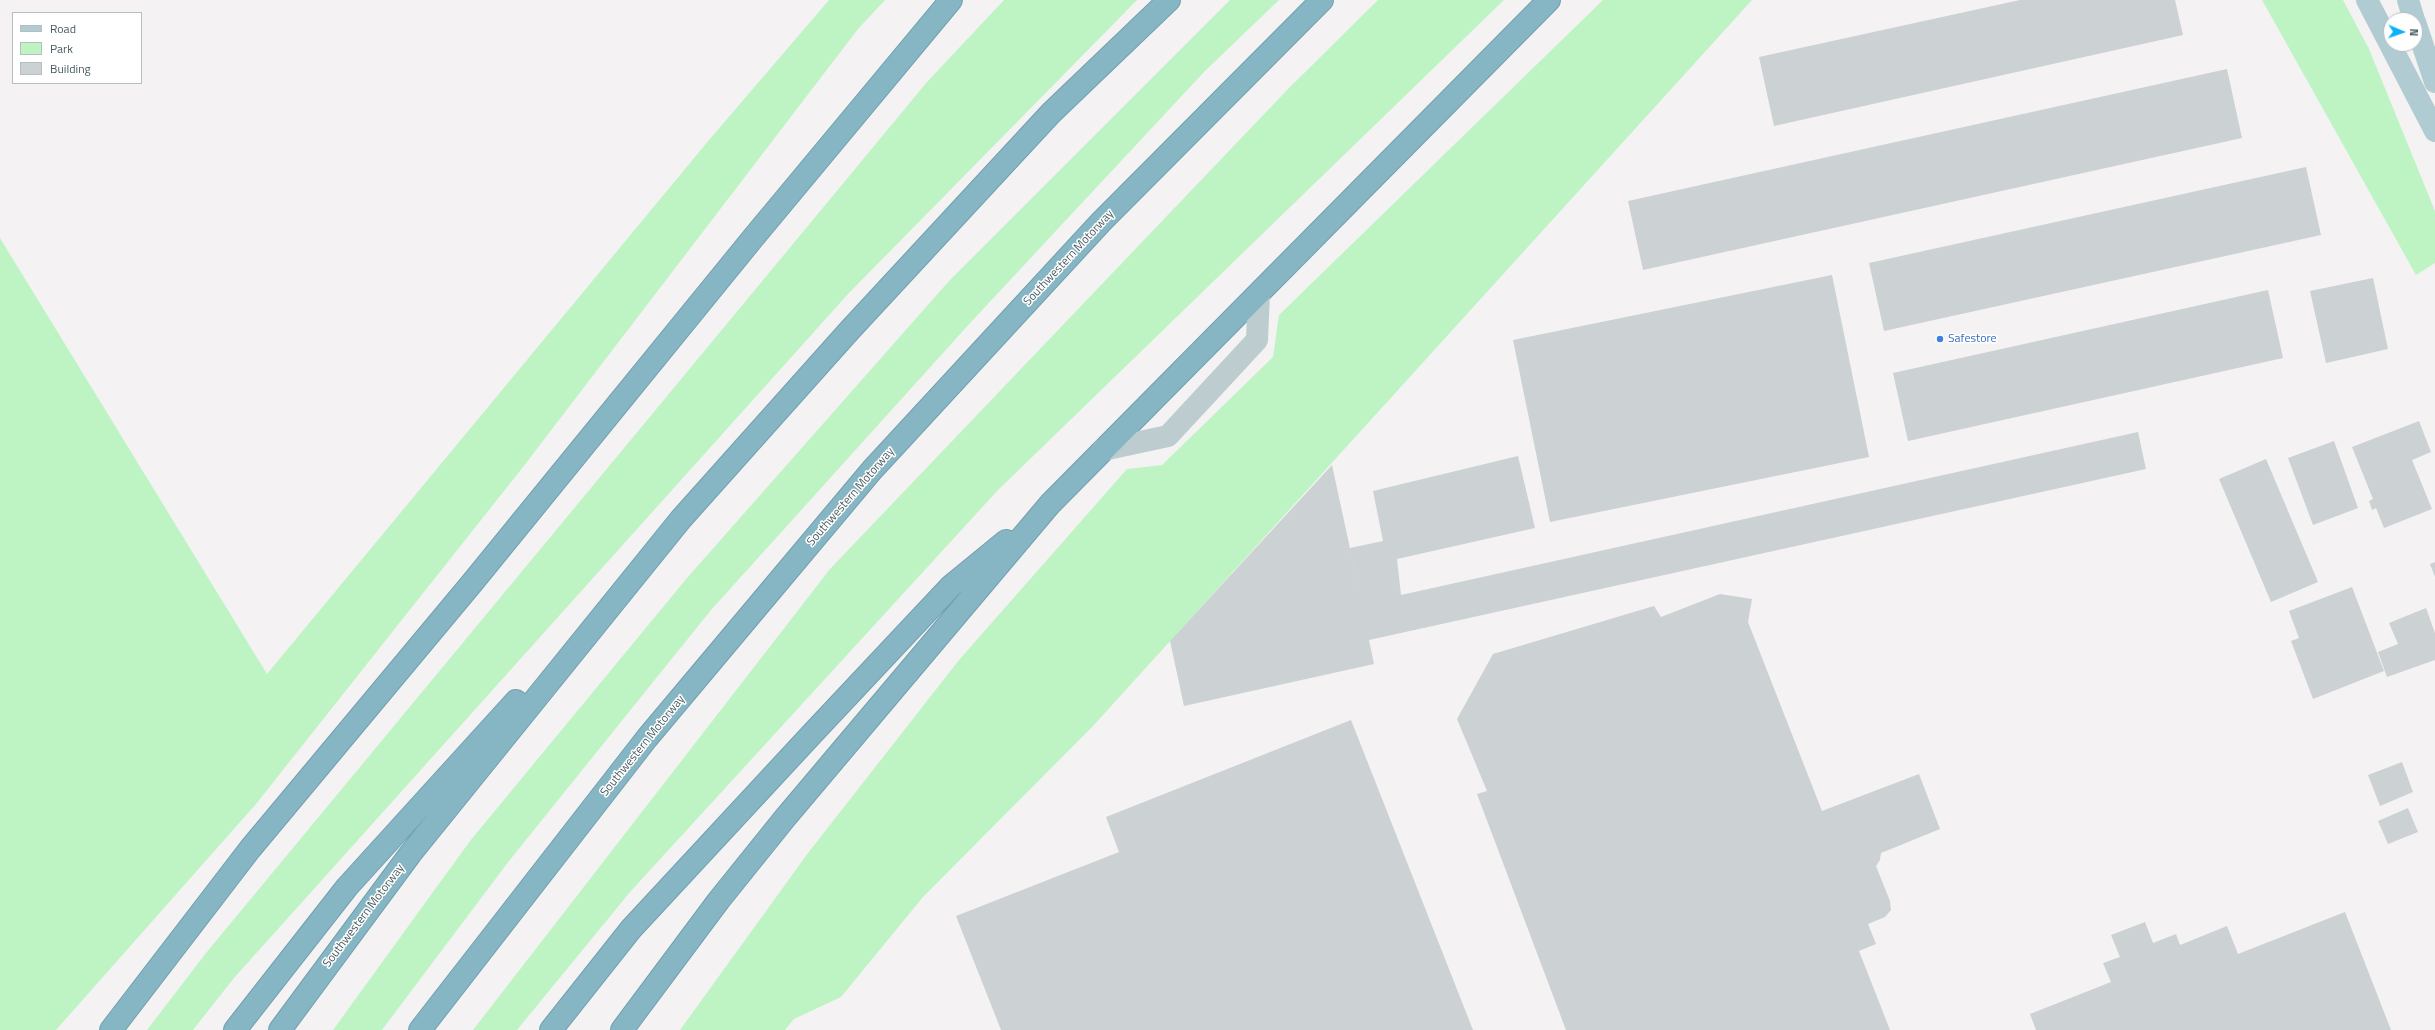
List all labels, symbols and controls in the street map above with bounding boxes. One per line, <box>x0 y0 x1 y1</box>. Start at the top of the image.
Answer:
legend <box>12 12 142 84</box>
north arrow <box>2383 12 2423 52</box>
text: Road <box>50 19 76 38</box>
text: N <box>2406 28 2422 36</box>
text: Park <box>50 39 73 58</box>
text: Building <box>50 59 91 78</box>
street label: Southwestern Motorway <box>1021 207 1117 309</box>
place label: Safestore <box>1948 332 1997 346</box>
marker: Safestore <box>1935 334 1945 344</box>
street label: Southwestern Motorway <box>804 445 898 549</box>
street label: Southwestern Motorway <box>598 693 688 799</box>
street label: Southwestern Motorway <box>320 861 408 971</box>

